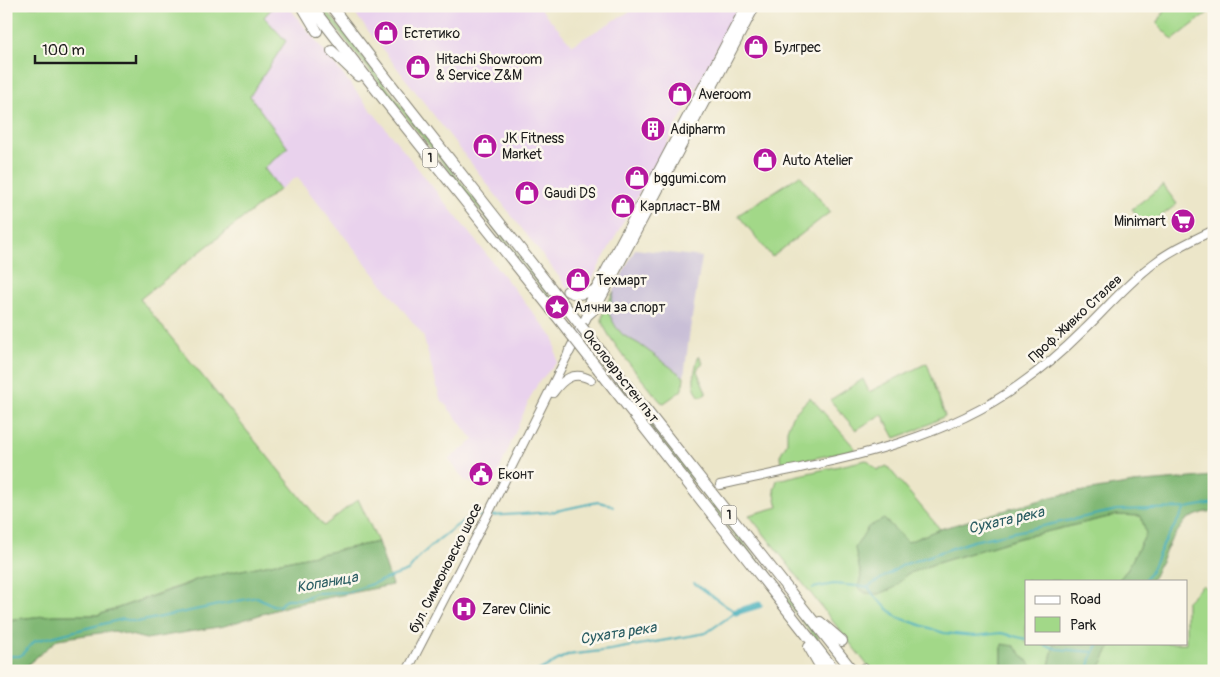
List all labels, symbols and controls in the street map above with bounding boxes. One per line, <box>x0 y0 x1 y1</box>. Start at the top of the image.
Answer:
shop icon: Естетико <box>373 20 399 46</box>
place label: Естетико <box>404 25 460 42</box>
scale bar <box>35 32 136 64</box>
shop icon: Булгрес <box>743 34 769 60</box>
place label: Булгрес <box>774 39 821 56</box>
text: 100 m <box>42 41 85 60</box>
place label: Hitachi Showroom & Service Z&M <box>436 51 542 84</box>
shop icon: Hitachi Showroom & Service Z&M <box>405 54 431 80</box>
shop icon: Averoom <box>667 81 693 107</box>
place label: Averoom <box>698 86 751 103</box>
building icon: Adipharm <box>640 116 666 142</box>
place label: Adipharm <box>670 121 726 138</box>
place label: JK Fitness Market <box>502 130 565 163</box>
shop icon: JK Fitness Market <box>472 133 498 159</box>
shop icon: Auto Atelier <box>752 147 778 173</box>
road number: 1 <box>422 148 438 168</box>
place label: Auto Atelier <box>782 152 853 169</box>
shop icon: bggumi.com <box>624 165 650 191</box>
place label: bggumi.com <box>654 170 726 187</box>
shop icon: Gaudi DS <box>514 180 540 206</box>
place label: Gaudi DS <box>544 185 596 202</box>
shop icon: Карпласт-ВМ <box>610 193 636 219</box>
place label: Карпласт-ВМ <box>640 198 720 215</box>
supermarket icon: Minimart <box>1170 208 1196 234</box>
place label: Minimart <box>1114 213 1166 230</box>
shop icon: Техмарт <box>565 267 591 293</box>
street label: Проф. Живко Сталев <box>1025 271 1126 366</box>
place label: Техмарт <box>596 272 647 289</box>
place icon: Алчни за спорт <box>544 294 570 320</box>
place label: Алчни за спорт <box>574 299 665 316</box>
street label: Околовръстен път <box>579 326 662 427</box>
public building icon: Еконт <box>468 461 494 487</box>
place label: Еконт <box>498 466 534 483</box>
street label: бул. Симеоновско шосе <box>405 500 486 636</box>
water label: Сухата река <box>966 502 1047 538</box>
road number: 1 <box>722 506 736 524</box>
water label: Копаница <box>295 568 360 597</box>
legend <box>1025 580 1188 644</box>
text: Road <box>1070 590 1101 609</box>
hospital icon: Zarev Clinic <box>451 596 477 622</box>
place label: Zarev Clinic <box>482 601 551 618</box>
text: Park <box>1070 616 1097 635</box>
water label: Сухата река <box>579 618 659 649</box>

